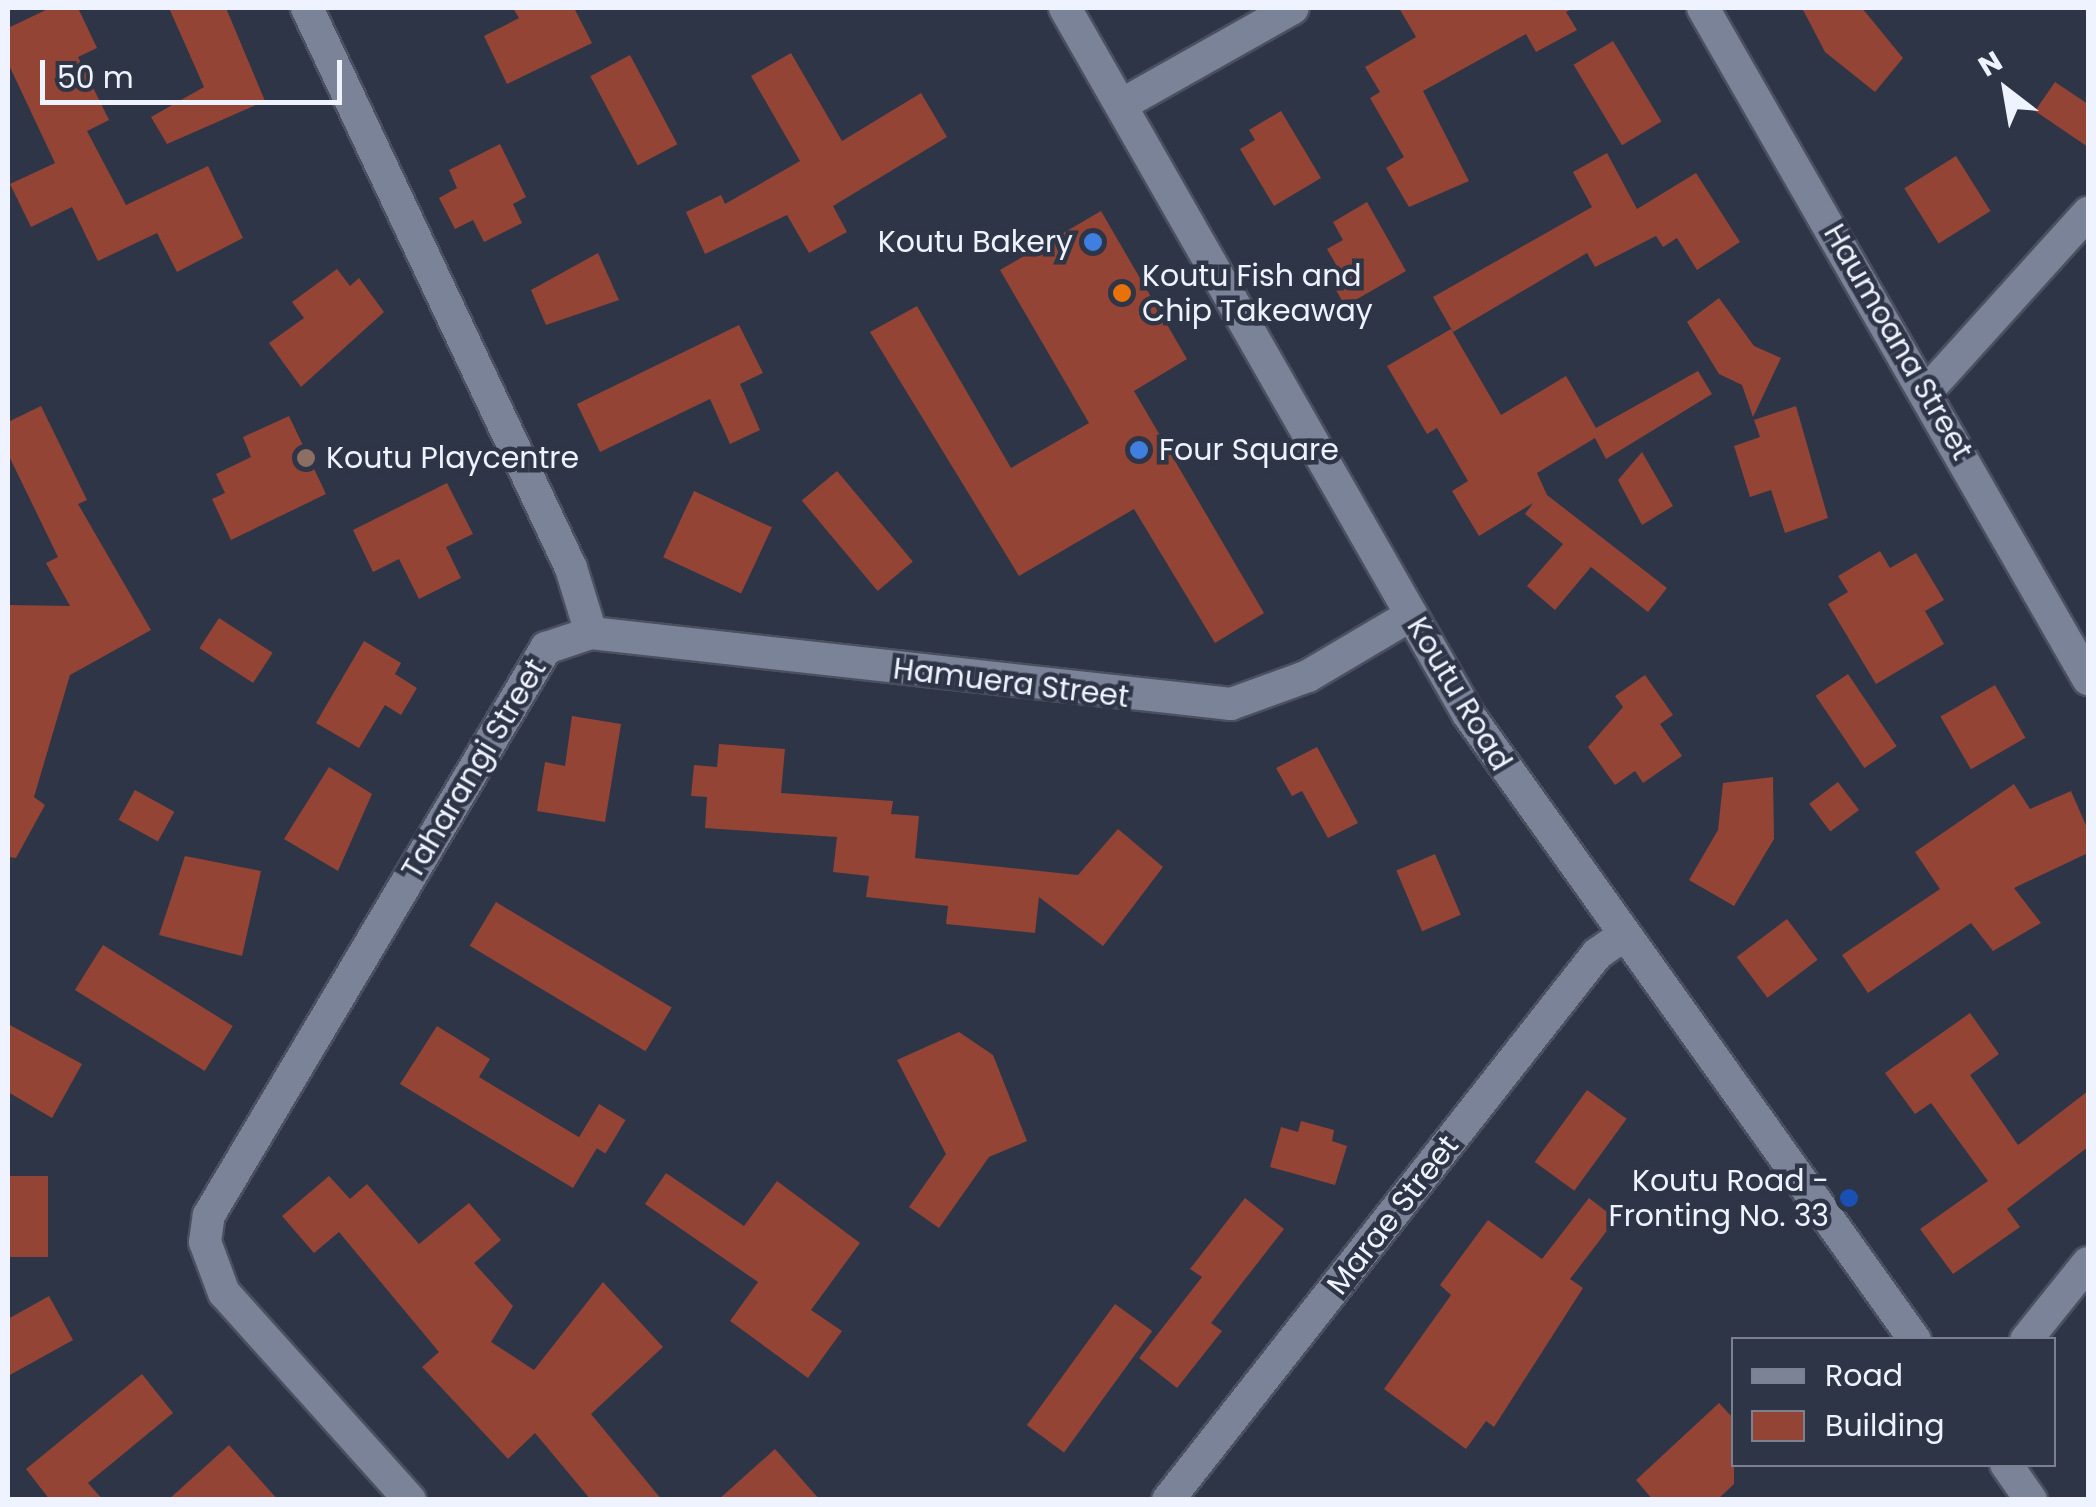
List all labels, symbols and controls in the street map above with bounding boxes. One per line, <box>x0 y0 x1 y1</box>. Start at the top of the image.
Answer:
scale bar <box>45 40 348 102</box>
north arrow <box>1956 40 2056 140</box>
text: N <box>1971 42 2009 86</box>
text: 50 m <box>57 56 134 99</box>
street label: Haumoana Street <box>1816 218 1980 466</box>
place label: Koutu Bakery <box>878 224 1073 260</box>
marker: Koutu Bakery <box>1082 231 1104 253</box>
place label: Koutu Fish and Chip Takeaway <box>1142 258 1373 328</box>
marker: Koutu Fish and Chip Takeaway <box>1111 282 1133 304</box>
place label: Four Square <box>1159 432 1339 468</box>
marker: Four Square <box>1128 439 1150 461</box>
place label: Koutu Playcentre <box>326 440 579 476</box>
marker: Koutu Playcentre <box>295 447 317 469</box>
street label: Koutu Road <box>1399 611 1519 777</box>
street label: Hamuera Street <box>891 651 1131 715</box>
street label: Taharangi Street <box>394 653 554 885</box>
street label: Marae Street <box>1320 1128 1466 1302</box>
place label: Koutu Road - Fronting No. 33 <box>1609 1163 1829 1234</box>
marker: Koutu Road - Fronting No. 33 <box>1838 1187 1860 1209</box>
legend <box>1731 1337 2056 1467</box>
text: Road <box>1825 1354 1903 1397</box>
text: Building <box>1825 1404 1945 1447</box>

